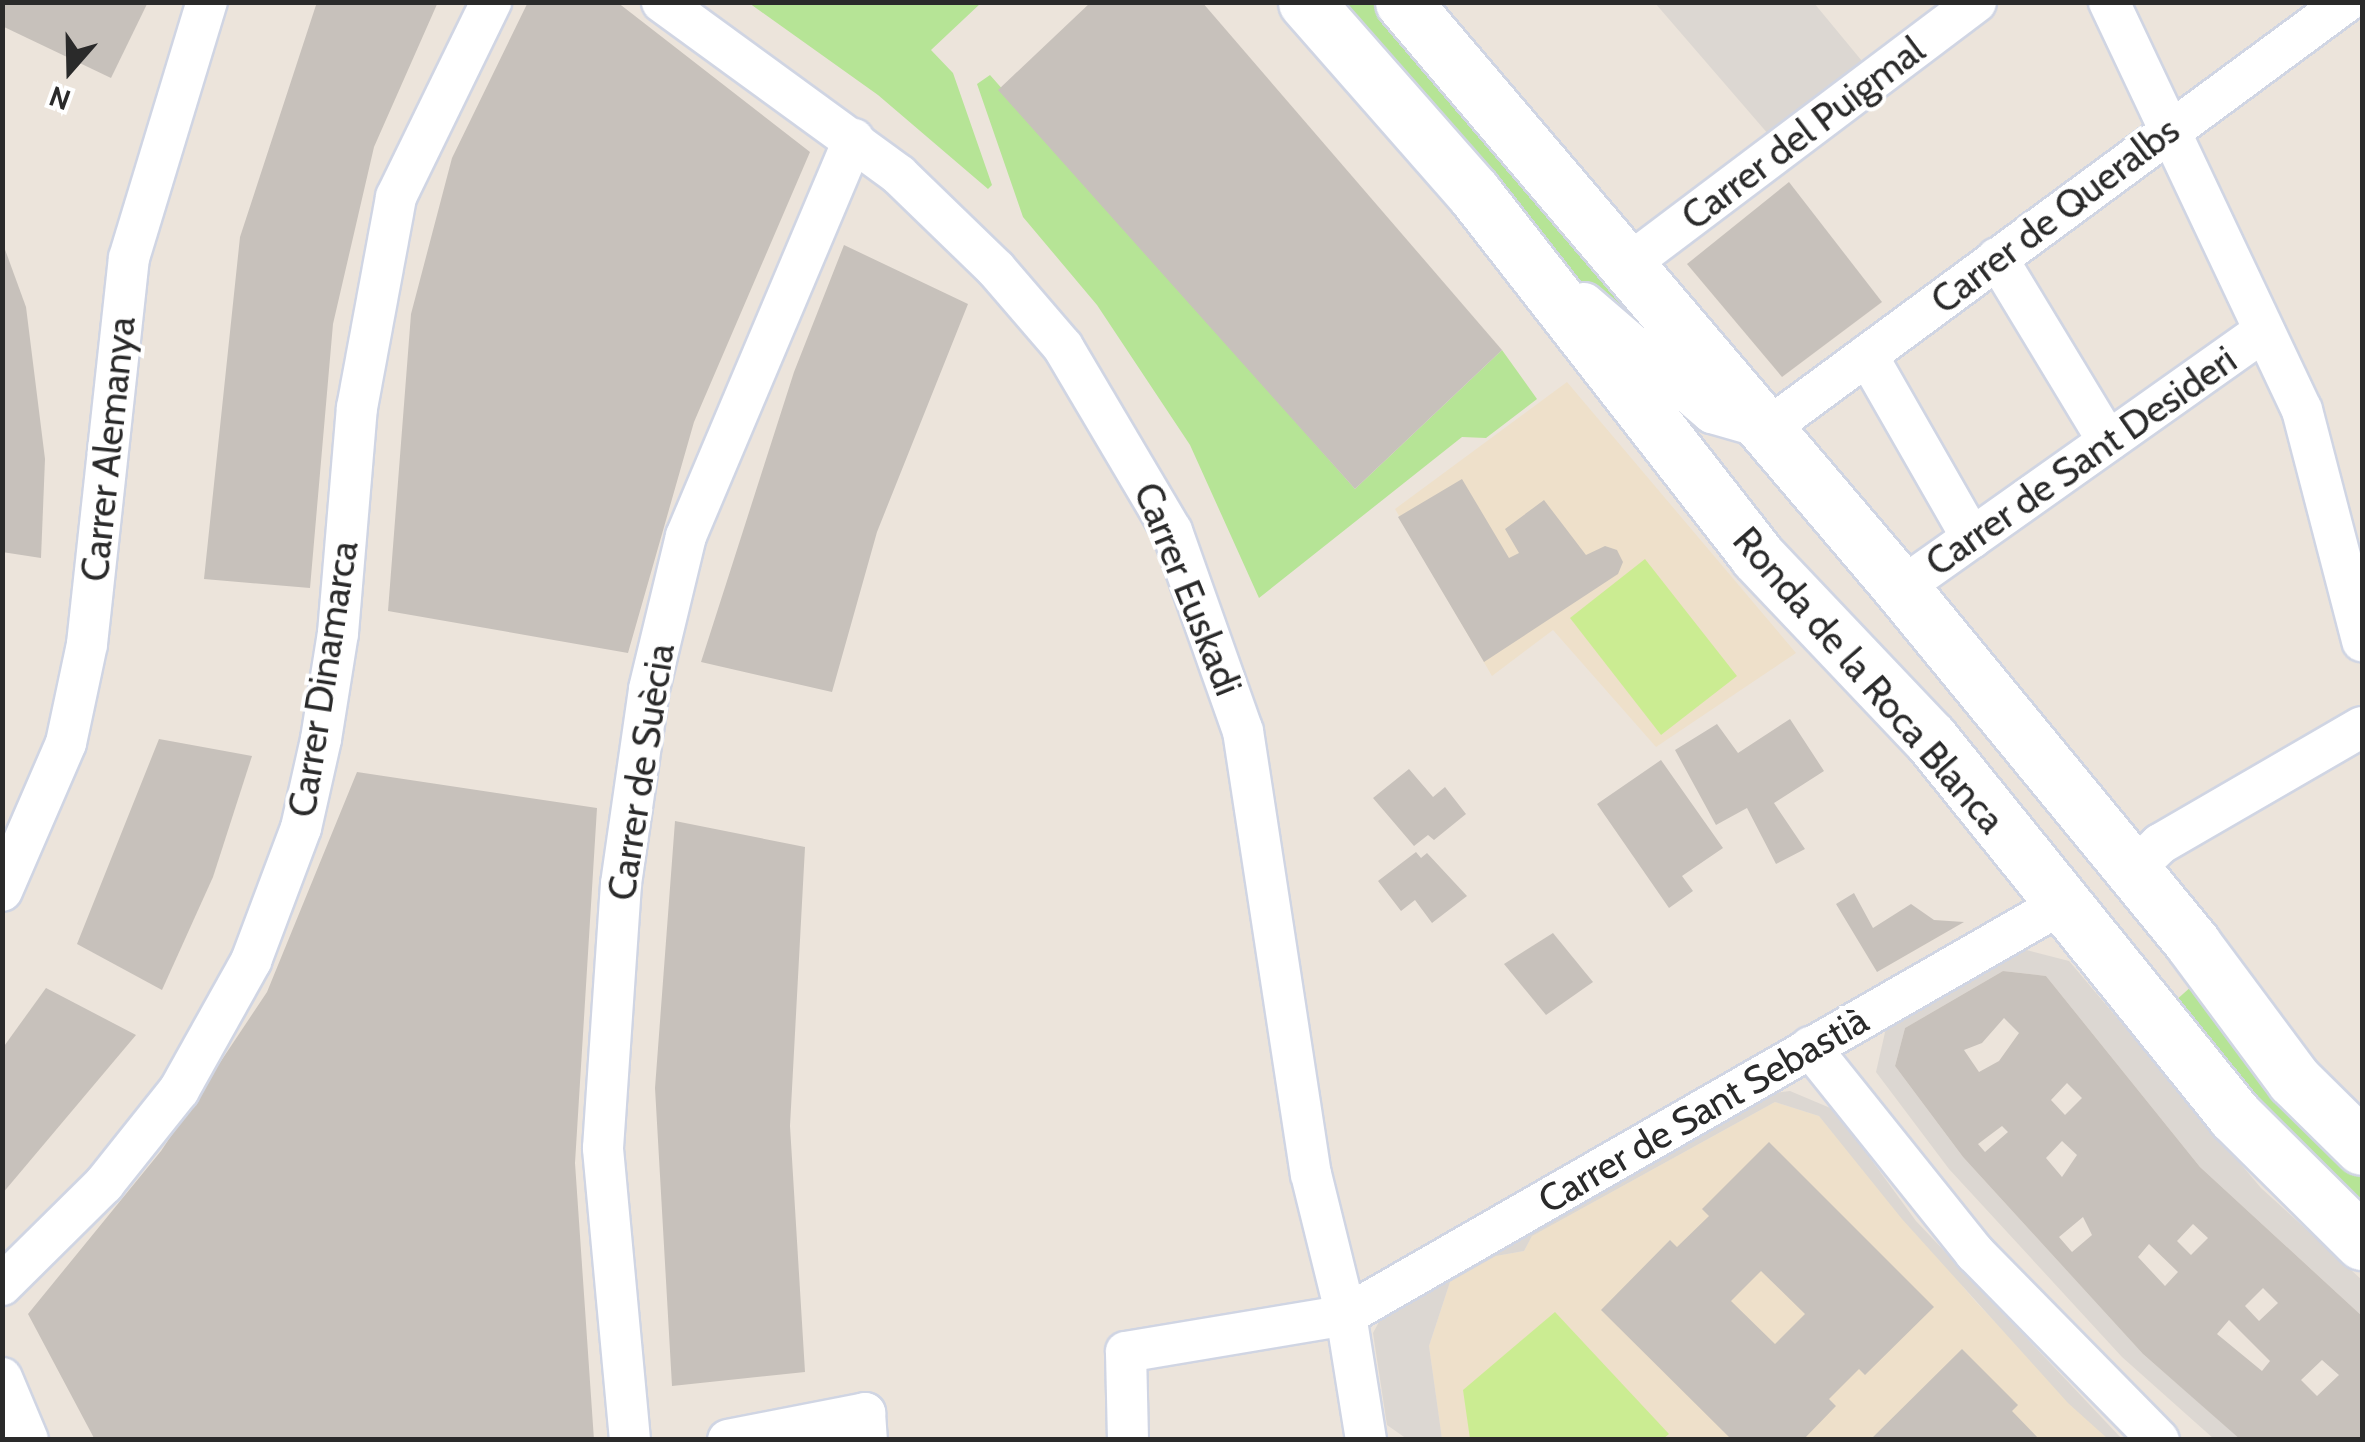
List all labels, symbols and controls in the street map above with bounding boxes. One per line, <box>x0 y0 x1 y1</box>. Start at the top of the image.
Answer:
north arrow <box>20 20 120 120</box>
street label: Carrer del Puigmal <box>1673 27 1933 239</box>
text: N <box>45 79 75 118</box>
street label: Carrer de Queralbs <box>1922 107 2188 323</box>
street label: Carrer Alemanya <box>71 314 145 584</box>
street label: Carrer de Sant Desideri <box>1917 337 2245 585</box>
street label: Carrer Euskadi <box>1125 476 1251 702</box>
street label: Ronda de la Roca Blanca <box>1724 518 2014 842</box>
street label: Carrer Dinamarca <box>279 538 367 820</box>
street label: Carrer de Suècia <box>598 640 684 904</box>
street label: Carrer de Sant Sebastià <box>1530 997 1876 1223</box>

